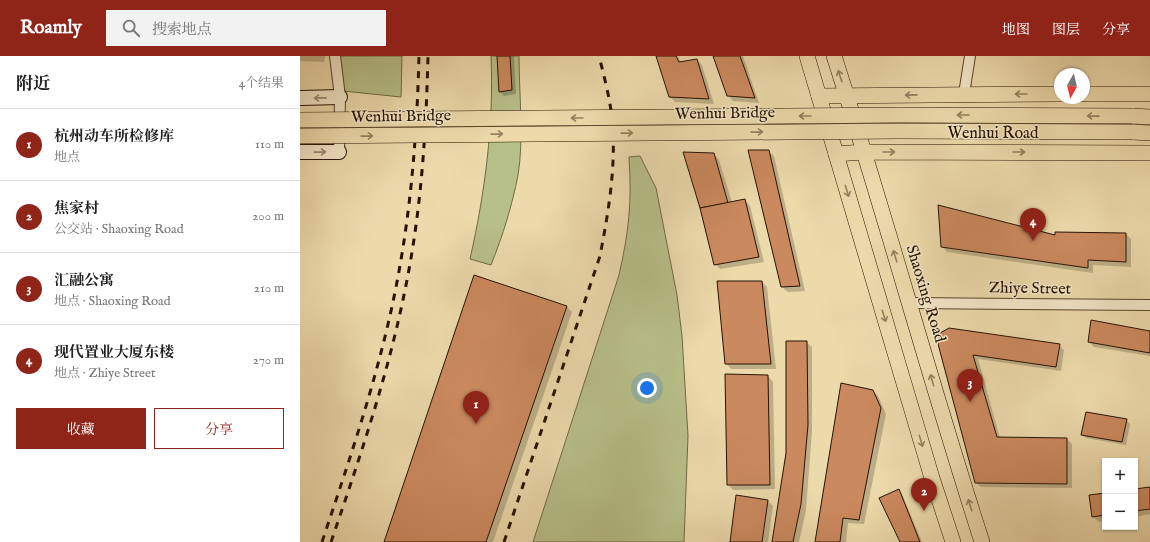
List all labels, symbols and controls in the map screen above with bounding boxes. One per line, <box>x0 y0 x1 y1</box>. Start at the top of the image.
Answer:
search box <box>106 10 386 46</box>
text: Roamly <box>20 16 82 40</box>
icon: search <box>120 17 142 39</box>
text: 搜索地点 <box>152 20 212 39</box>
text: 地图 <box>1002 21 1030 39</box>
text: 图层 <box>1052 21 1080 39</box>
text: 分享 <box>1102 21 1130 39</box>
north arrow <box>1054 68 1090 104</box>
one-way arrow <box>836 70 843 83</box>
text: 附近 <box>16 74 50 95</box>
text: 4个结果 <box>239 75 284 92</box>
one-way arrow <box>1015 90 1028 98</box>
one-way arrow <box>905 91 918 98</box>
one-way arrow <box>314 94 327 101</box>
street label: Wenhui Bridge <box>675 103 775 125</box>
street label: Wenhui Bridge <box>351 106 451 128</box>
one-way arrow <box>957 111 970 119</box>
one-way arrow <box>799 112 812 120</box>
one-way arrow <box>1087 112 1100 120</box>
one-way arrow <box>571 114 584 122</box>
street label: Wenhui Road <box>948 124 1039 144</box>
text: 杭州动车所检修库 <box>54 127 174 146</box>
one-way arrow <box>750 128 763 136</box>
one-way arrow <box>620 129 633 137</box>
one-way arrow <box>490 130 503 138</box>
one-way arrow <box>360 132 373 139</box>
text: 1 <box>27 136 31 153</box>
text: 110 m <box>255 136 284 153</box>
one-way arrow <box>313 148 326 156</box>
one-way arrow <box>882 148 895 156</box>
one-way arrow <box>1012 148 1025 156</box>
text: 地点 <box>54 149 80 166</box>
one-way arrow <box>844 185 851 198</box>
text: 焦家村 <box>54 199 99 218</box>
text: 2 <box>26 208 32 225</box>
text: 200 m <box>252 208 284 225</box>
pin: 4 <box>1020 208 1046 241</box>
text: 公交站 · Shaoxing Road <box>54 221 184 238</box>
street label: Shaoxing Road <box>901 243 949 346</box>
one-way arrow <box>891 249 898 262</box>
text: 汇融公寓 <box>54 271 114 290</box>
street label: Zhiye Street <box>989 278 1072 300</box>
text: 3 <box>27 280 31 297</box>
text: 210 m <box>254 280 284 297</box>
text: 地点 · Shaoxing Road <box>54 293 171 310</box>
one-way arrow <box>881 309 888 322</box>
text: 现代置业大厦东楼 <box>54 343 174 362</box>
text: 4 <box>26 352 32 369</box>
text: 270 m <box>253 352 284 369</box>
text: 地点 · Zhiye Street <box>54 365 155 382</box>
pin: 3 <box>957 369 983 402</box>
one-way arrow <box>928 374 935 387</box>
your location <box>637 378 657 398</box>
pin: 1 <box>463 391 489 424</box>
button: 收藏 <box>16 408 146 449</box>
button: 分享 <box>154 408 284 449</box>
one-way arrow <box>918 434 925 447</box>
map controls <box>1102 458 1138 530</box>
button: + <box>1102 458 1138 494</box>
pin: 2 <box>911 478 937 511</box>
button: − <box>1102 494 1138 530</box>
one-way arrow <box>966 499 973 512</box>

